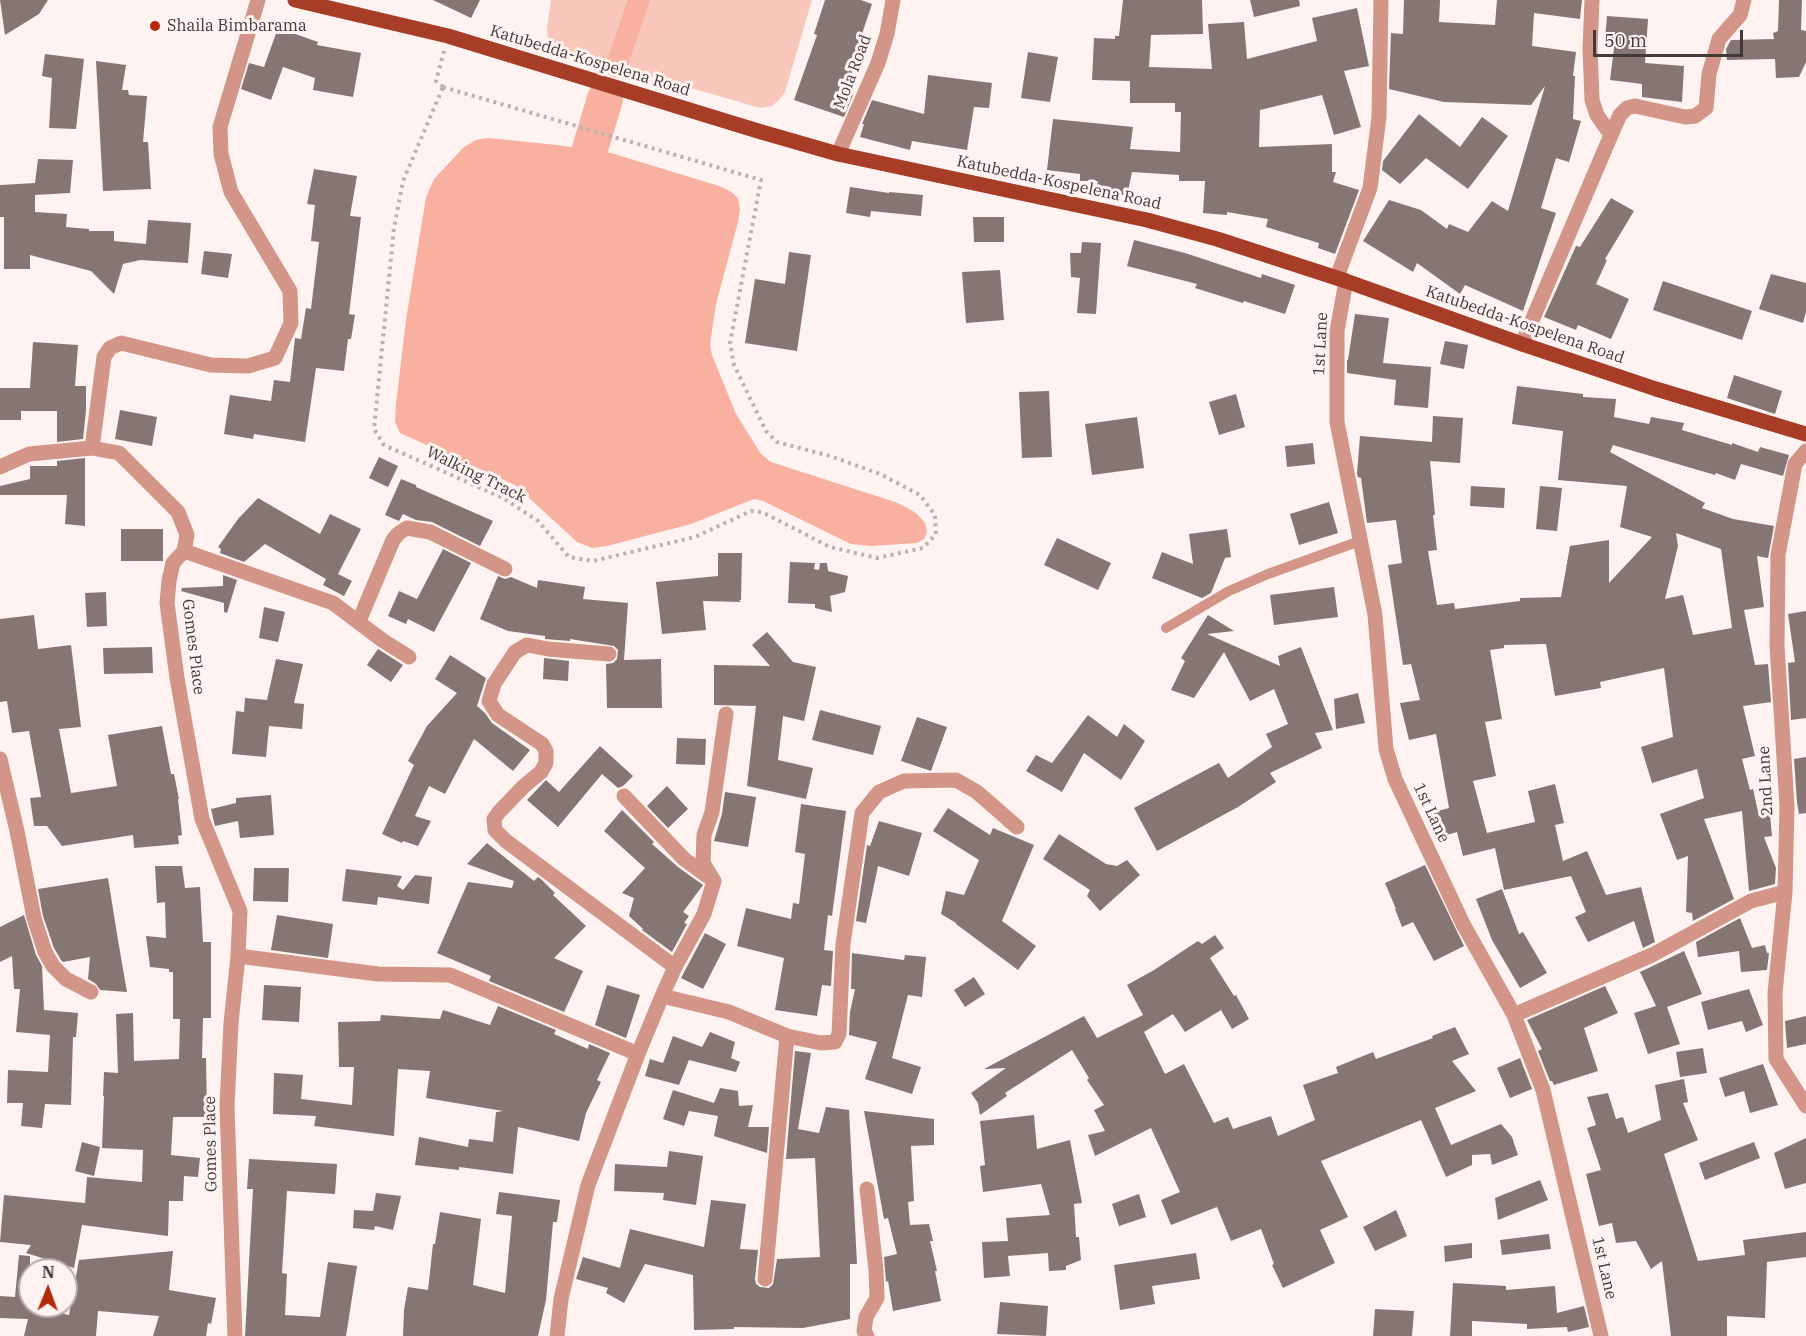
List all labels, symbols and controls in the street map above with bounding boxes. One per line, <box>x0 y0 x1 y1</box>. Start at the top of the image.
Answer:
place label: Shaila Bimbarama <box>167 16 307 36</box>
scale bar <box>1596 18 1746 56</box>
marker: Shaila Bimbarama <box>148 19 162 33</box>
street label: Katubedda-Kospelena Road <box>487 21 693 101</box>
text: 50 m <box>1604 29 1647 52</box>
street label: Mola Road <box>830 32 876 112</box>
street label: Katubedda-Kospelena Road <box>955 152 1163 214</box>
street label: Katubedda-Kospelena Road <box>1423 282 1627 368</box>
street label: 1st Lane <box>1310 312 1332 376</box>
street label: Walking Track <box>423 443 529 507</box>
street label: Gomes Place <box>178 598 208 696</box>
street label: 2nd Lane <box>1755 745 1777 817</box>
street label: 1st Lane <box>1409 780 1453 846</box>
street label: Gomes Place <box>201 1096 221 1192</box>
street label: 1st Lane <box>1587 1235 1621 1301</box>
north arrow <box>18 1258 78 1318</box>
text: N <box>42 1262 55 1282</box>

